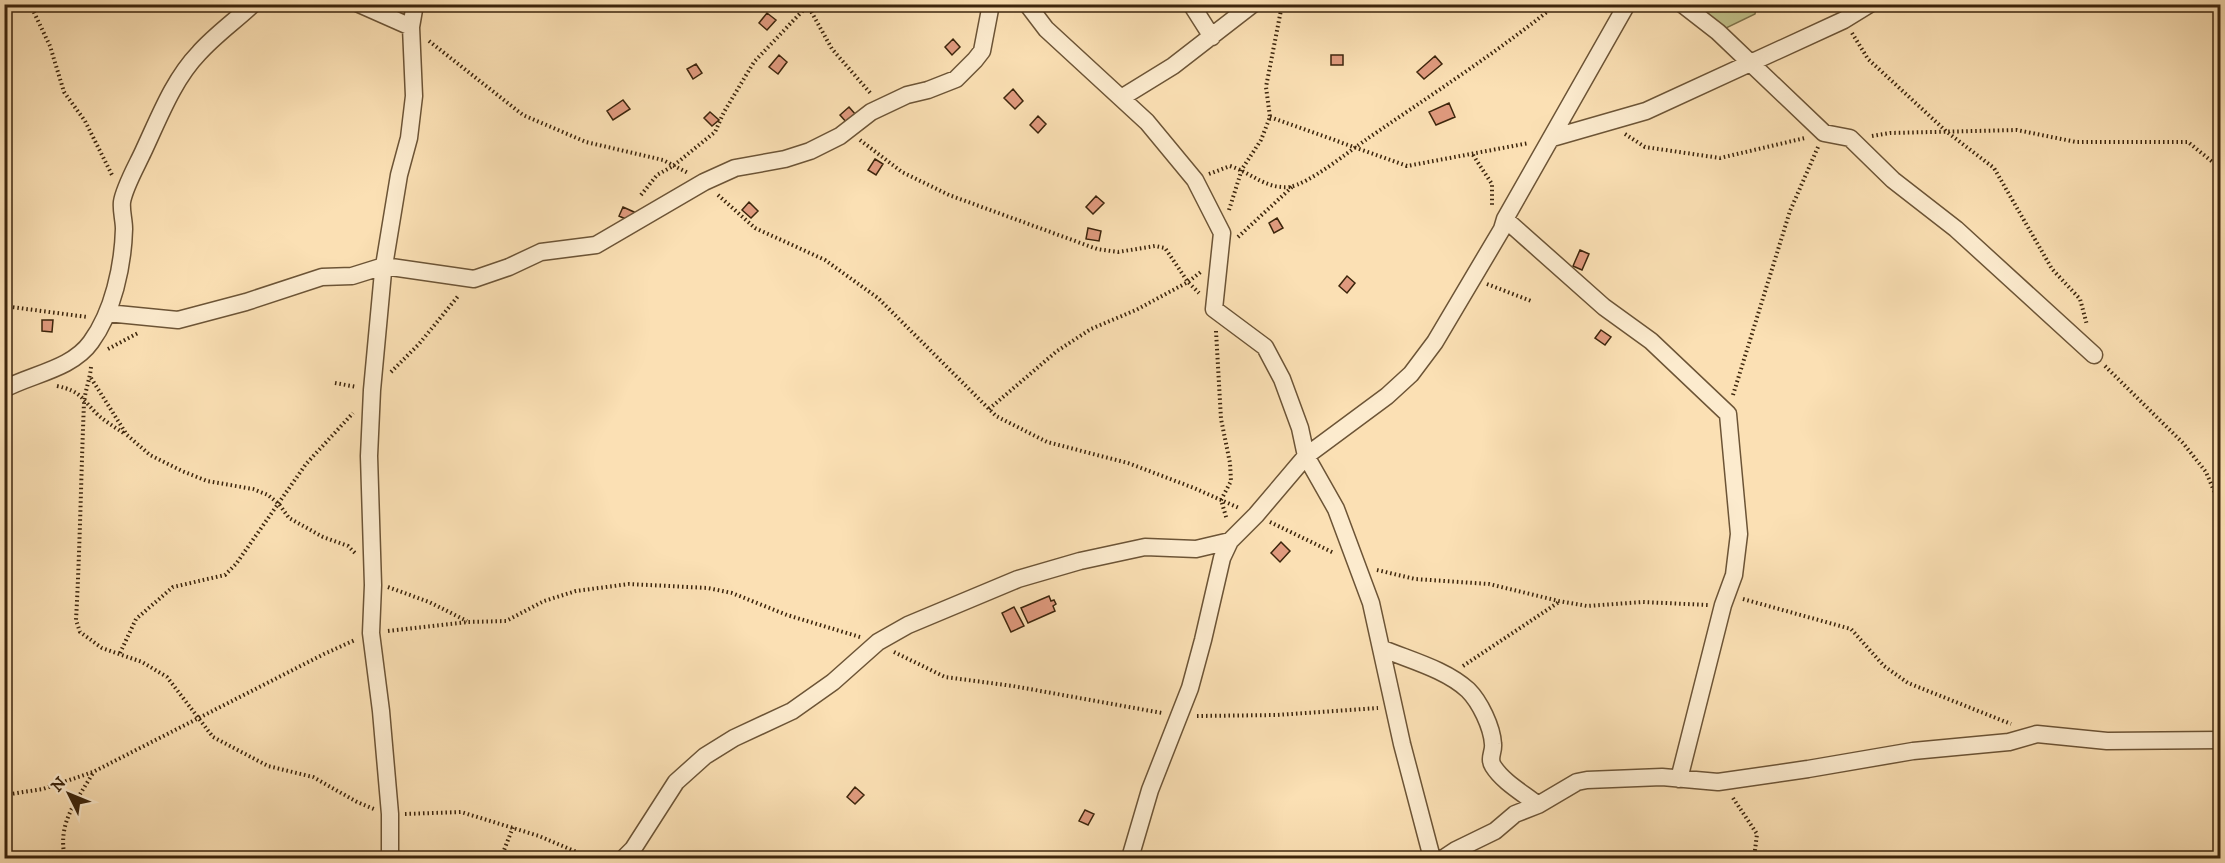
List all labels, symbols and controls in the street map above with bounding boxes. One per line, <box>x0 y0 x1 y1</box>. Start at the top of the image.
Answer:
north arrow <box>39 764 99 824</box>
text: N <box>47 773 71 796</box>

